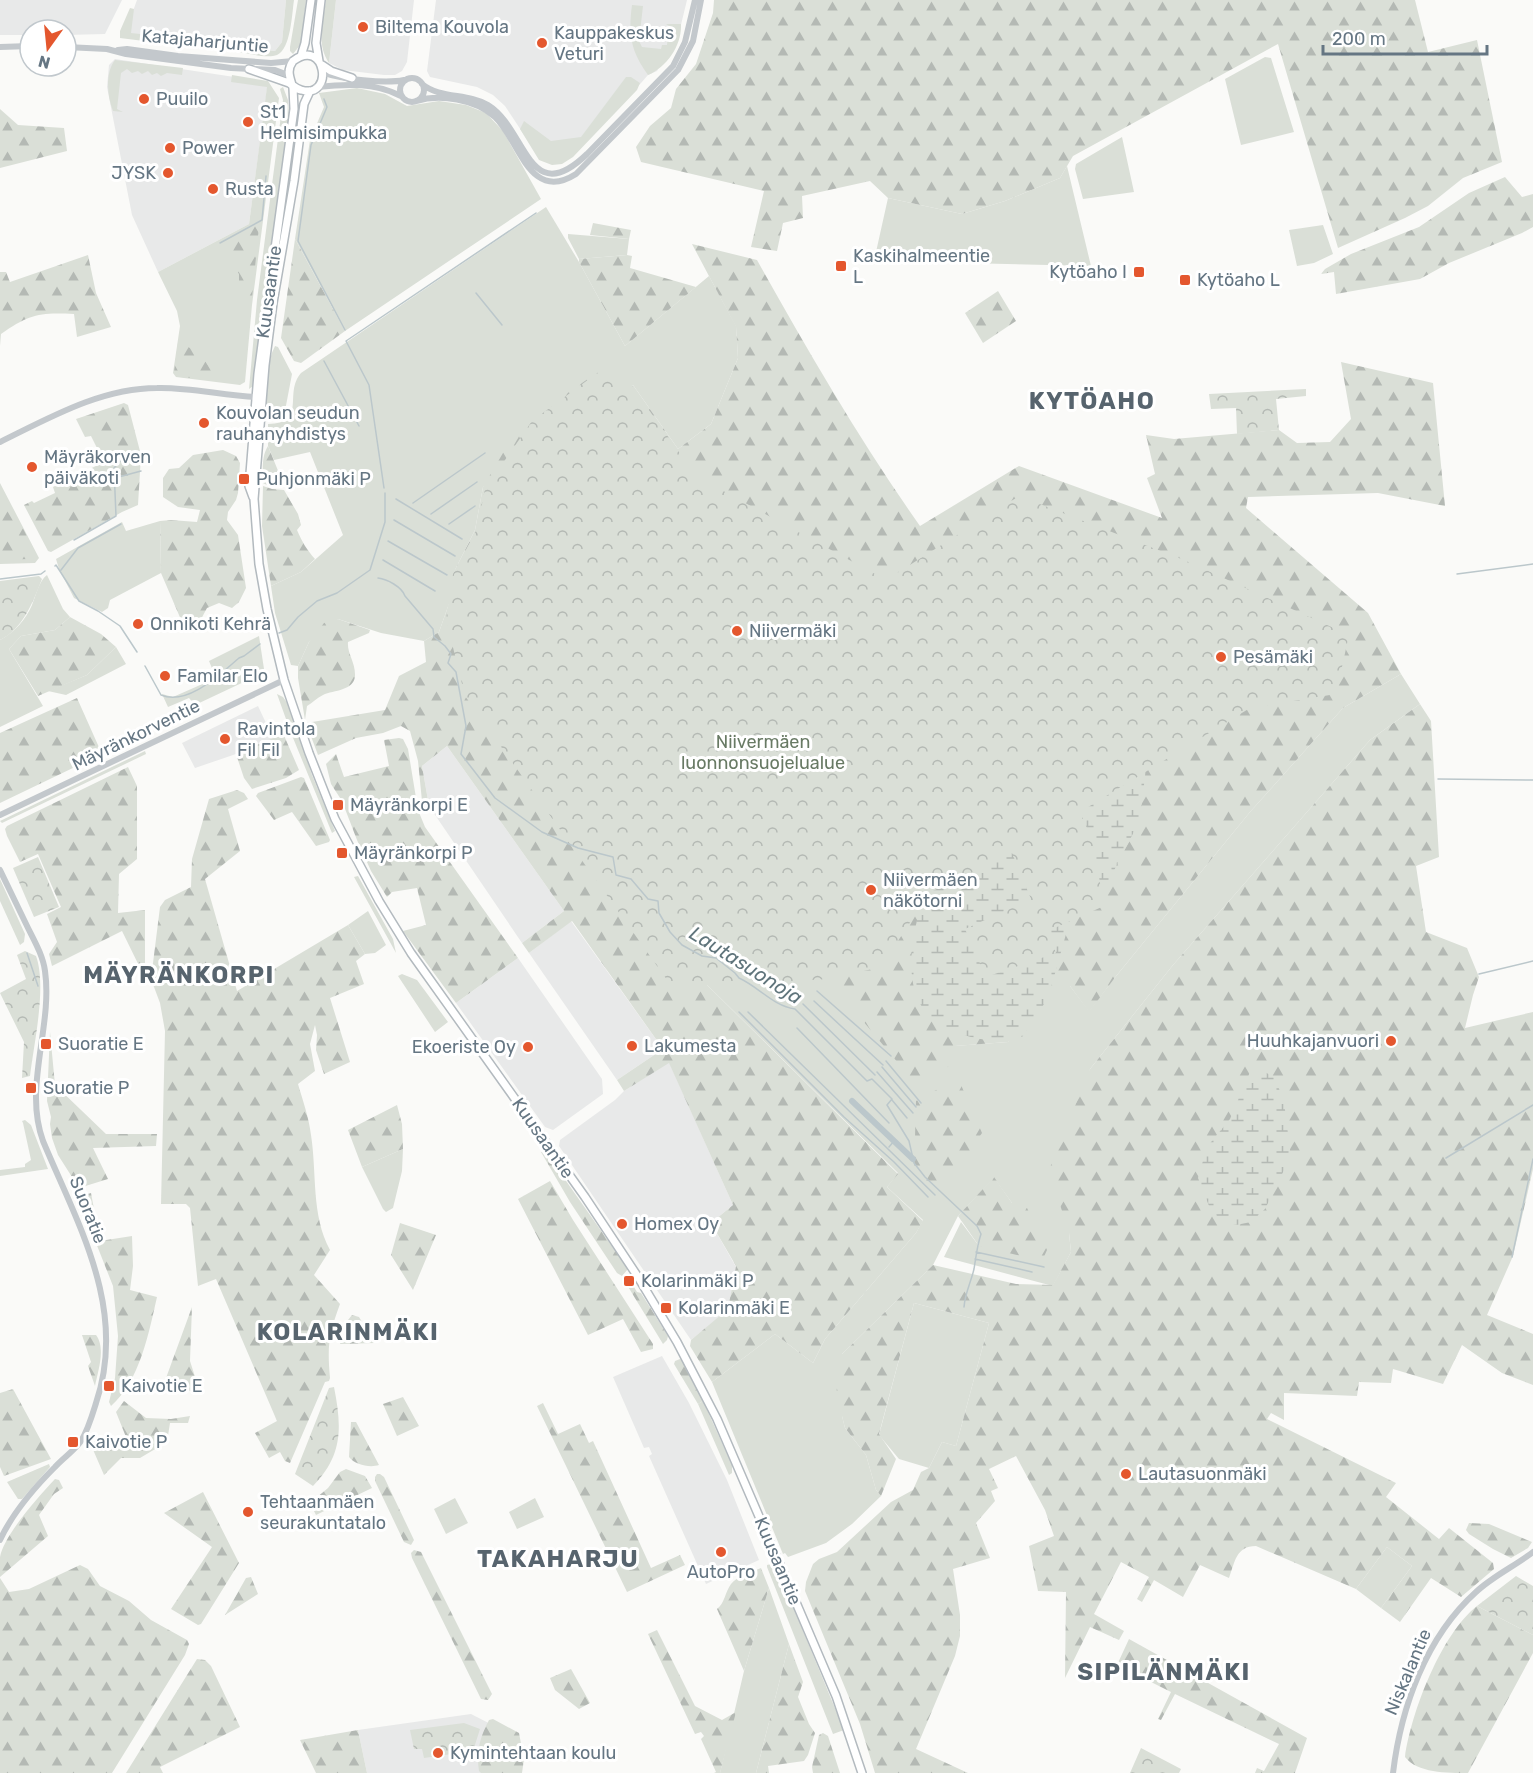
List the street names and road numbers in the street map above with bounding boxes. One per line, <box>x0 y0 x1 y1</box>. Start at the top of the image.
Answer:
street label: Katajaharjuntie <box>140 24 270 58</box>
street label: Kuusaantie <box>252 244 286 340</box>
street label: Mäyränkorventie <box>68 695 204 775</box>
street label: Kuusaantie <box>507 1093 579 1183</box>
street label: Suoratie <box>65 1173 111 1247</box>
street label: Kuusaantie <box>750 1514 806 1608</box>
street label: Niskalantie <box>1380 1626 1436 1718</box>

